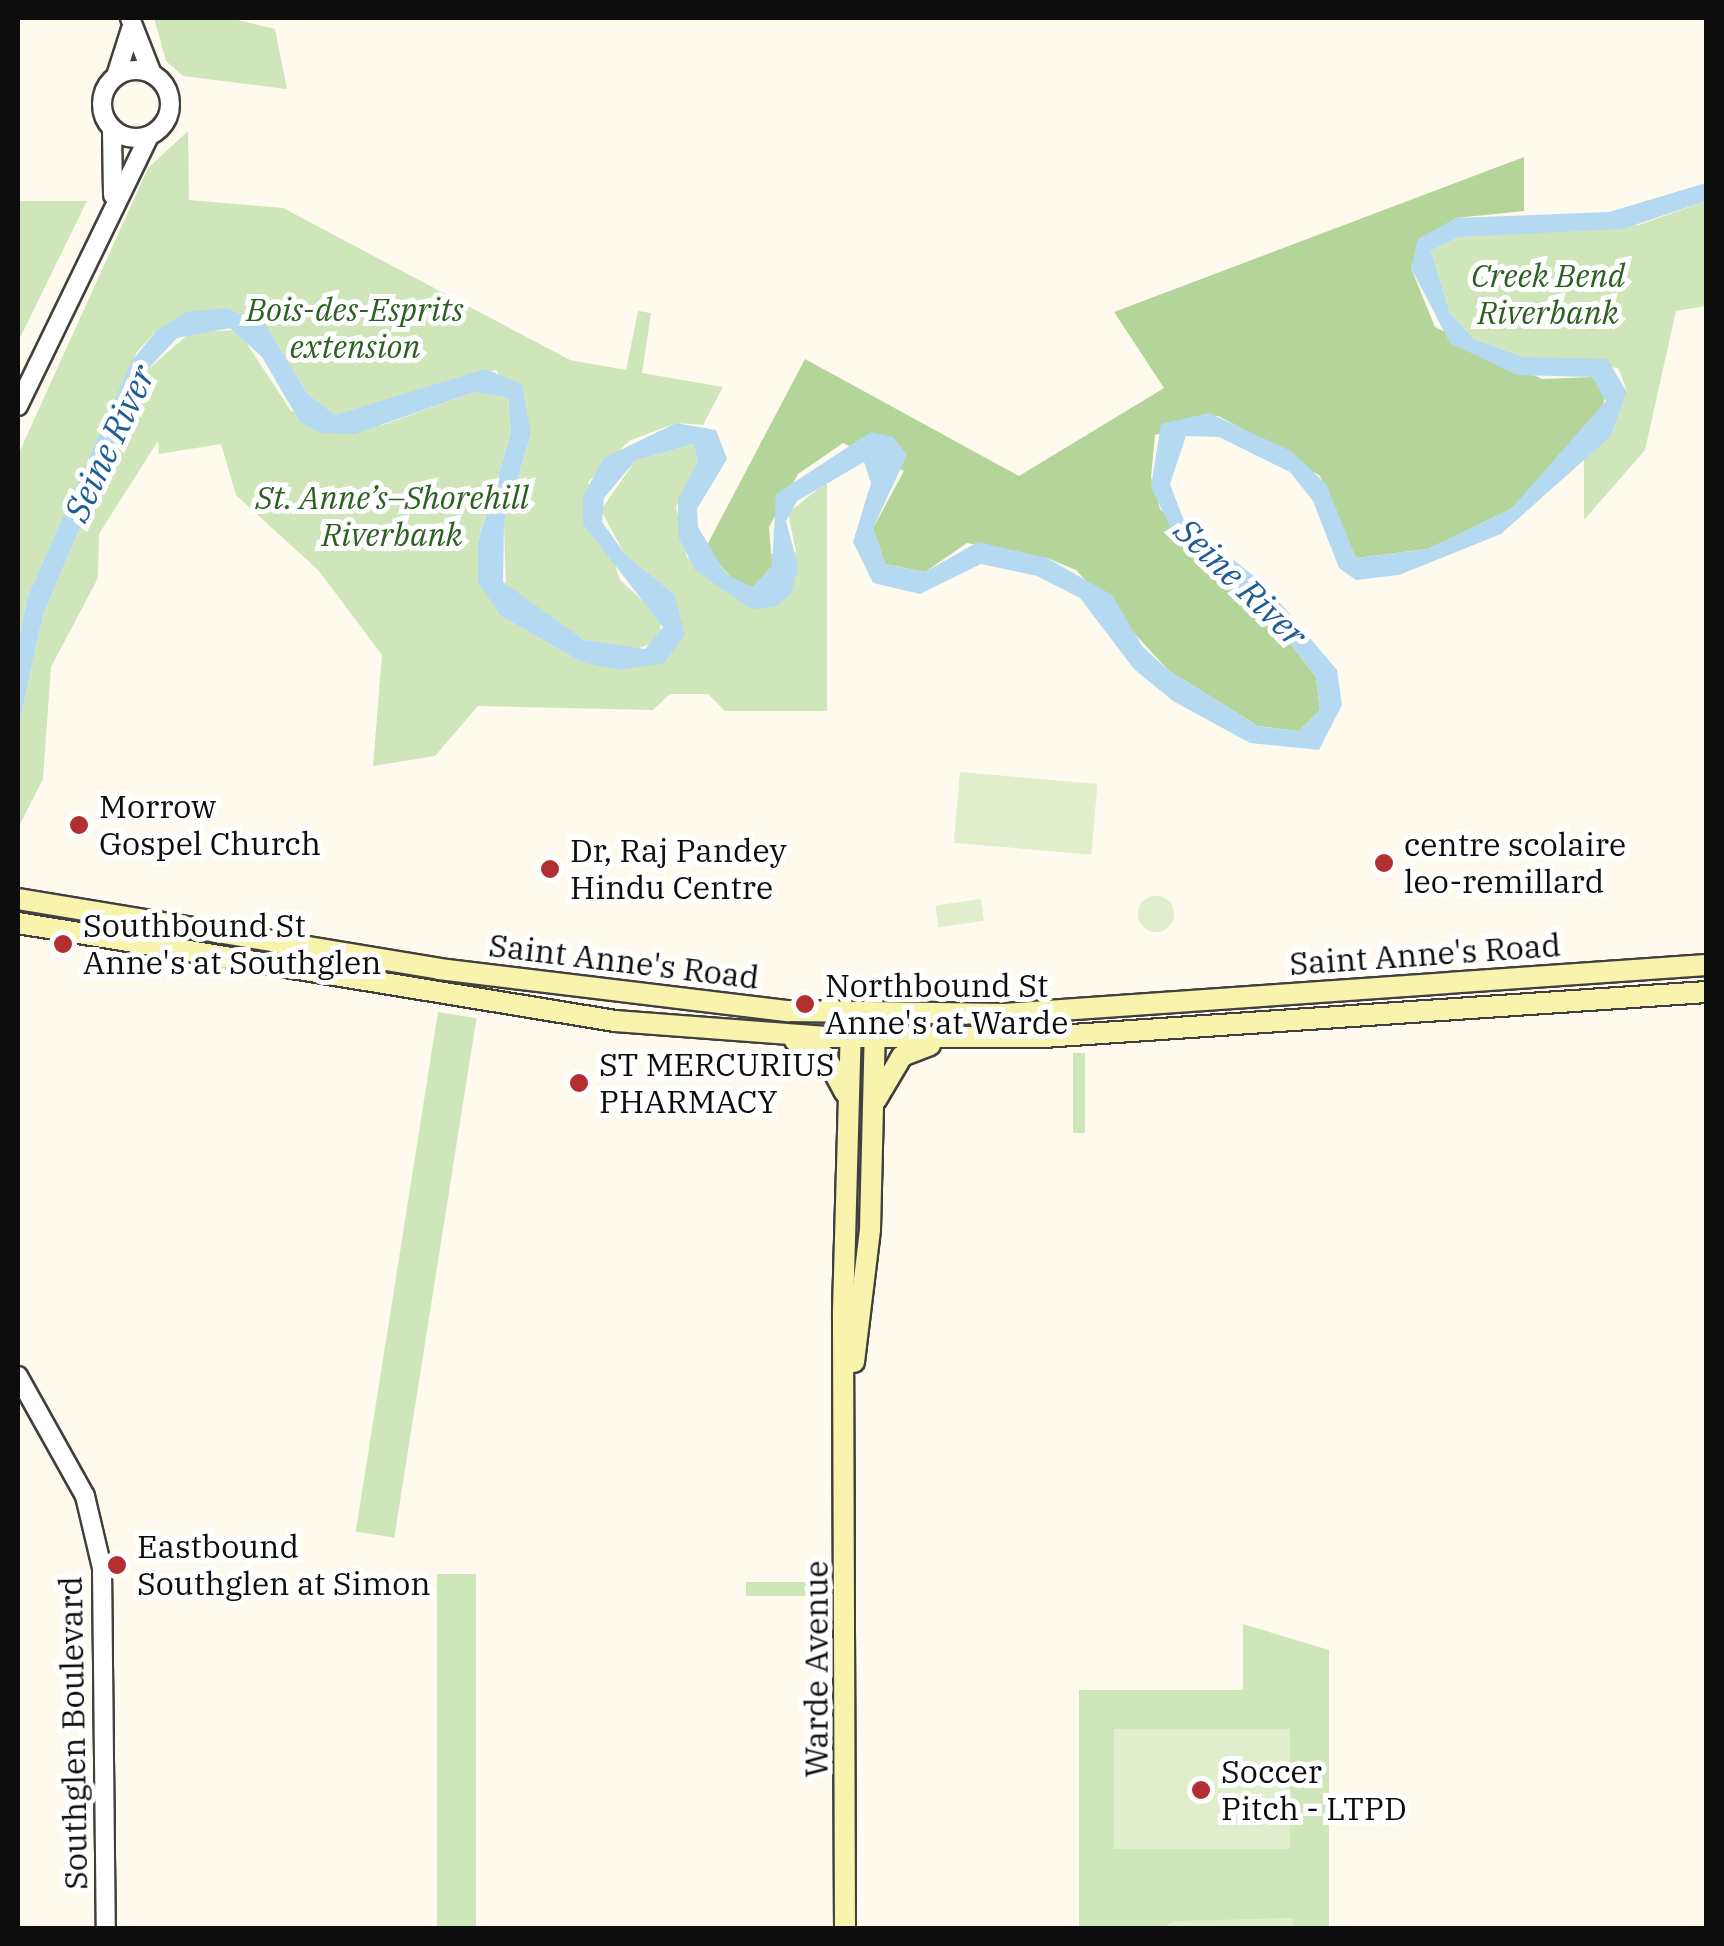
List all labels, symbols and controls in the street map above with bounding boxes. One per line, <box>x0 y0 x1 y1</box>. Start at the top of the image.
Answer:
park label: Creek Bend Riverbank <box>1471 257 1625 332</box>
park label: Bois-des-Esprits extension <box>246 291 464 366</box>
water label: Seine River <box>55 358 163 528</box>
park label: St. Anne’s–Shorehill Riverbank <box>255 479 529 554</box>
water label: Seine River <box>1166 509 1316 655</box>
place label: Morrow Gospel Church <box>99 788 321 863</box>
marker: Morrow Gospel Church <box>68 814 90 836</box>
place label: centre scolaire leo-remillard <box>1404 826 1626 901</box>
place label: Dr, Raj Pandey Hindu Centre <box>570 832 787 907</box>
marker: centre scolaire leo-remillard <box>1373 852 1395 874</box>
marker: Dr, Raj Pandey Hindu Centre <box>539 858 561 880</box>
place label: Southbound St Anne's at Southglen <box>83 907 382 982</box>
street label: Saint Anne's Road <box>487 925 761 997</box>
street label: Saint Anne's Road <box>1288 925 1562 983</box>
marker: Southbound St Anne's at Southglen <box>52 933 74 955</box>
place label: Northbound St Anne's at Warde <box>825 967 1068 1042</box>
marker: Northbound St Anne's at Warde <box>794 993 816 1015</box>
place label: ST MERCURIUS PHARMACY <box>599 1046 834 1121</box>
marker: ST MERCURIUS PHARMACY <box>568 1072 590 1094</box>
place label: Eastbound Southglen at Simon <box>137 1528 431 1603</box>
marker: Eastbound Southglen at Simon <box>106 1554 128 1576</box>
street label: Warde Avenue <box>797 1560 835 1778</box>
street label: Southglen Boulevard <box>51 1576 95 1890</box>
place label: Soccer Pitch - LTPD <box>1221 1753 1407 1828</box>
marker: Soccer Pitch - LTPD <box>1190 1779 1212 1801</box>

